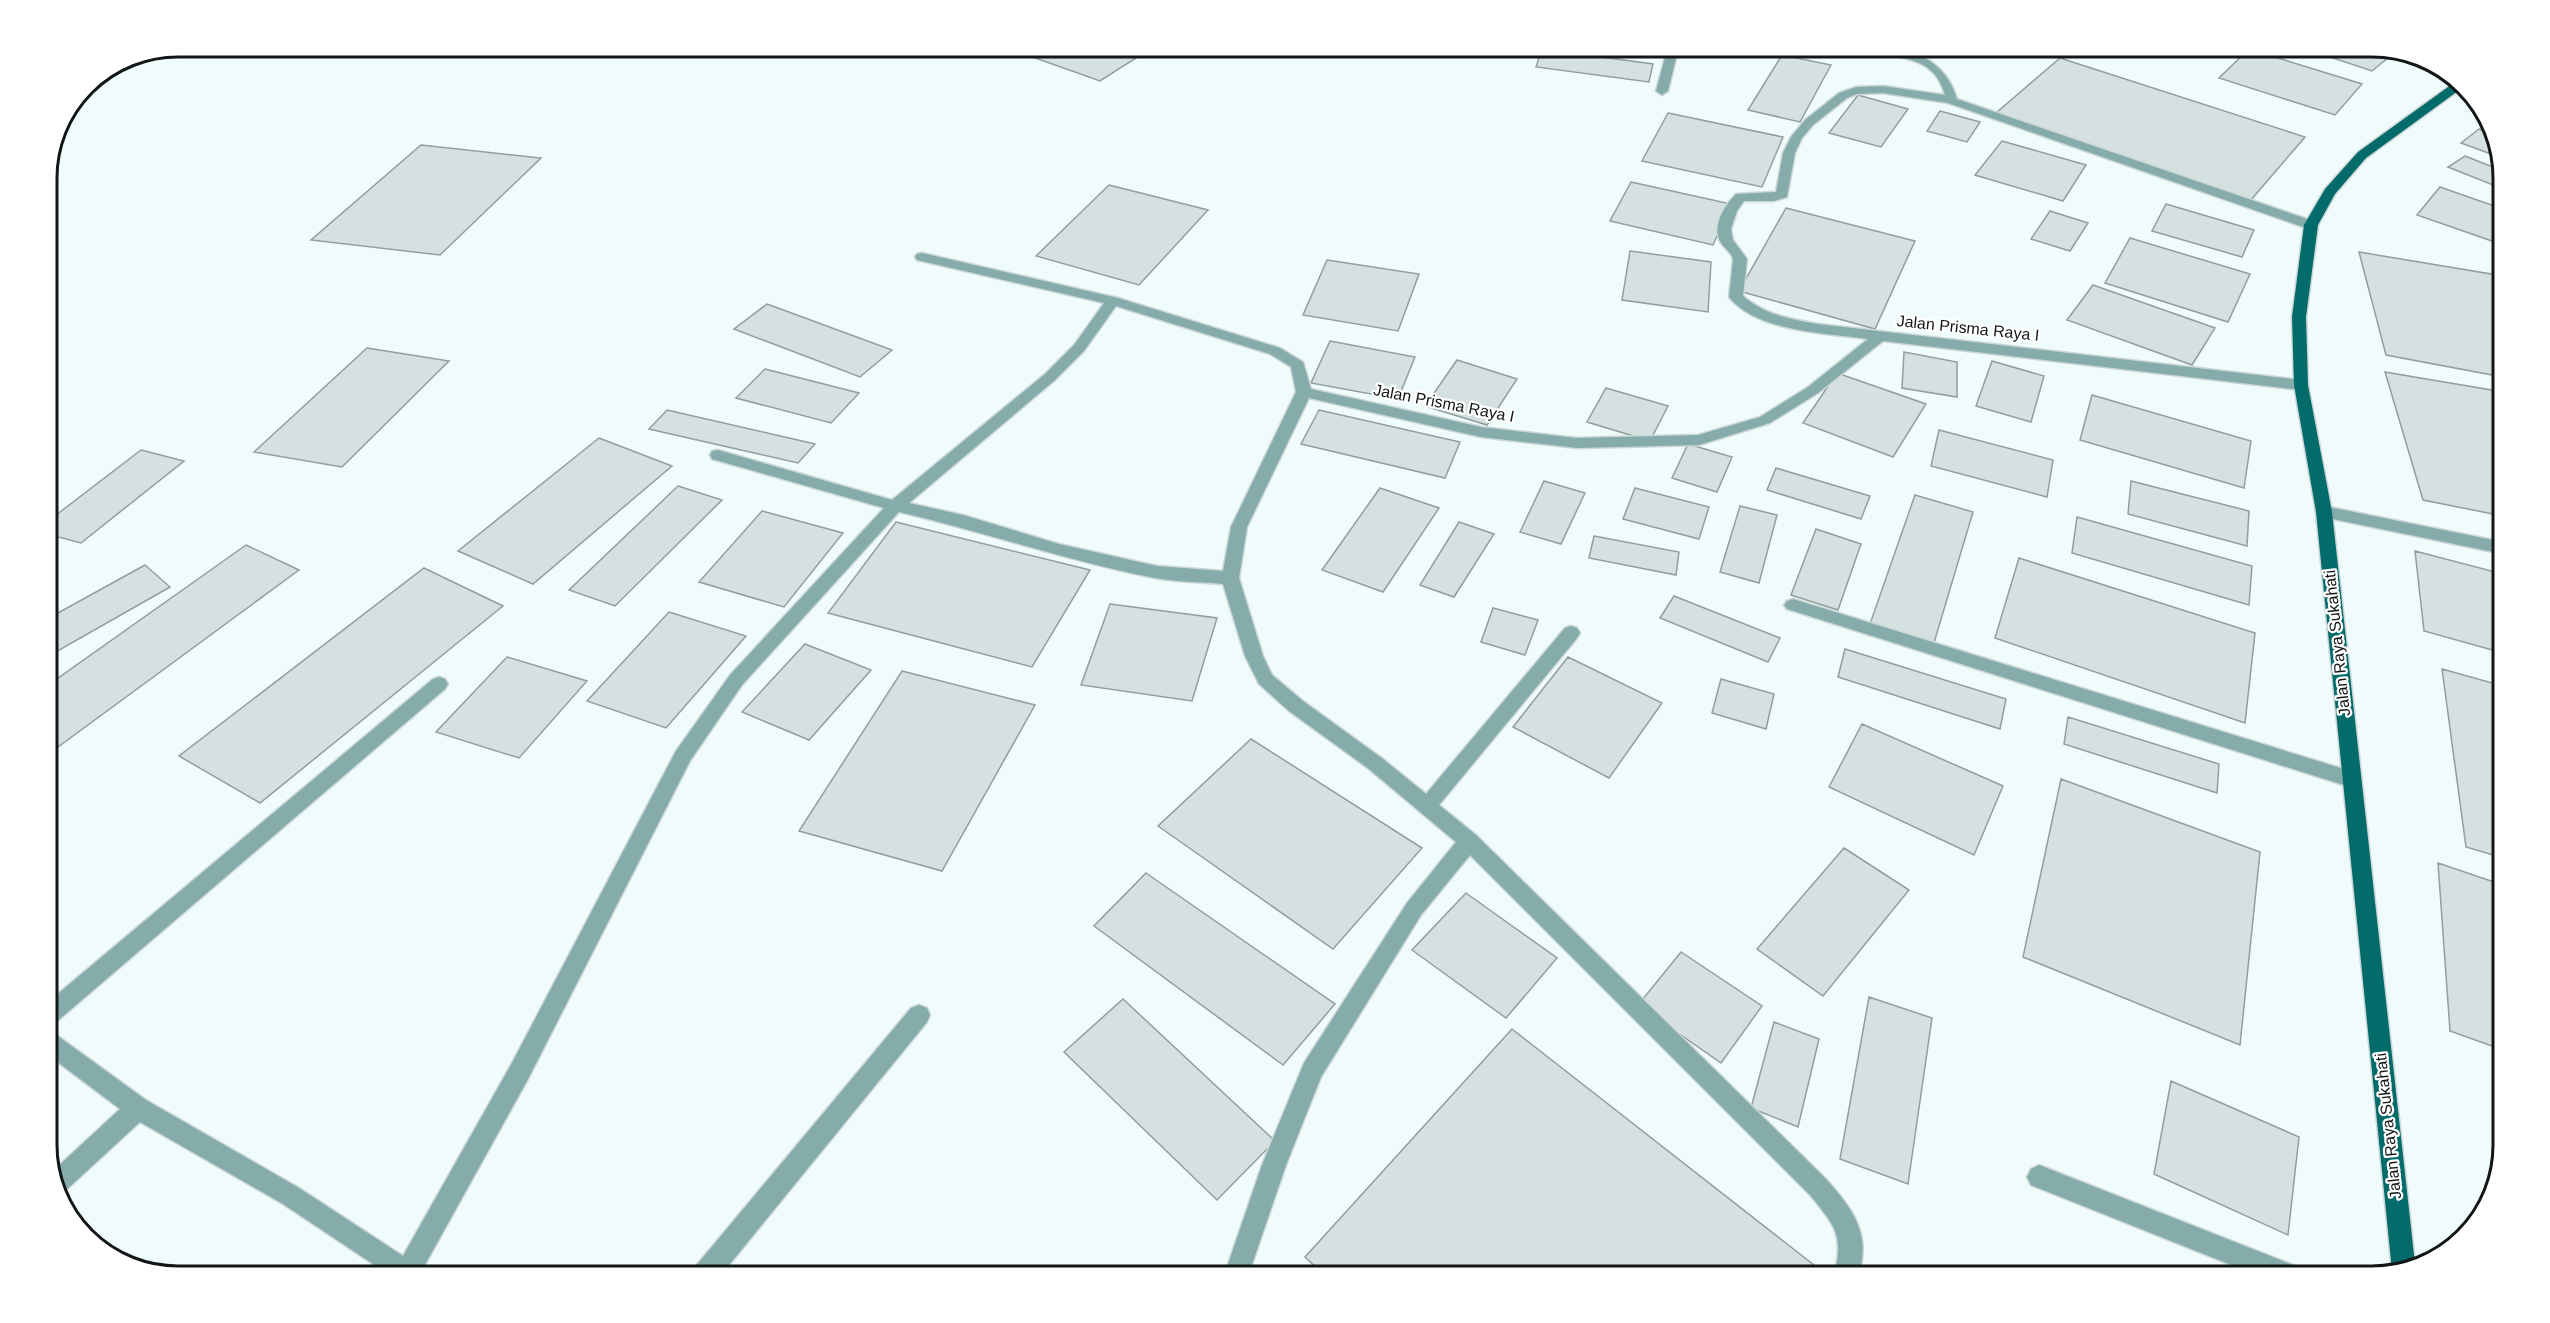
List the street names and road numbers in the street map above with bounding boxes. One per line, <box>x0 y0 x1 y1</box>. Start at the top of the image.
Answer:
street label: Jalan Prisma Raya I <box>1896 312 2040 344</box>
street label: Jalan Prisma Raya I <box>1372 381 1516 425</box>
street label: Jalan Raya Sukahati <box>2321 569 2353 717</box>
street label: Jalan Raya Sukahati <box>2372 1052 2404 1200</box>

